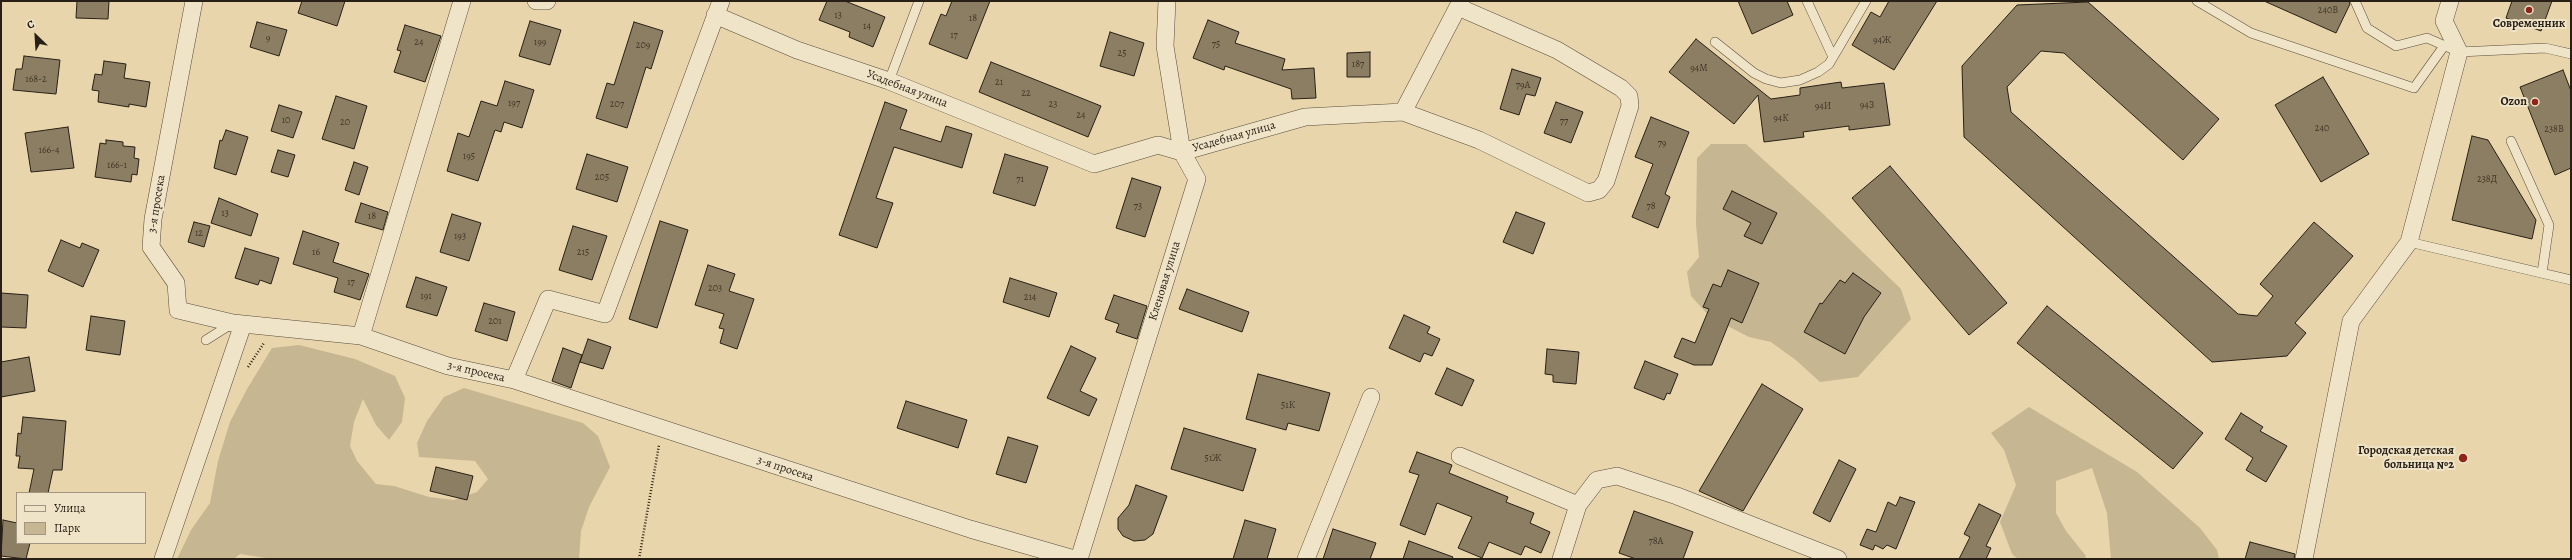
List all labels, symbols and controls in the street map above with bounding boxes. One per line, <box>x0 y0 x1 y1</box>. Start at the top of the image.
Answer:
house number: 240В <box>2318 5 2338 17</box>
marker: Современник <box>2524 5 2534 15</box>
house number: 13 <box>834 10 842 22</box>
house number: 18 <box>969 13 977 25</box>
north arrow <box>16 16 56 56</box>
text: С <box>24 16 37 33</box>
place label: Современник <box>2493 17 2565 31</box>
house number: 14 <box>863 21 871 33</box>
house number: 17 <box>950 30 958 42</box>
house number: 9 <box>266 33 270 45</box>
house number: 94Ж <box>1873 35 1891 47</box>
house number: 24 <box>414 37 424 49</box>
house number: 199 <box>534 37 546 49</box>
house number: 75 <box>1212 39 1220 51</box>
house number: 209 <box>636 40 650 52</box>
house number: 25 <box>1117 48 1127 60</box>
house number: 187 <box>1352 59 1364 71</box>
house number: 94М <box>1690 63 1708 75</box>
street label: Усадебная улица <box>864 67 950 111</box>
house number: 168-2 <box>25 74 47 86</box>
house number: 21 <box>995 77 1003 89</box>
house number: 79А <box>1516 80 1530 92</box>
house number: 22 <box>1021 88 1031 100</box>
place label: Ozon <box>2500 95 2527 109</box>
marker: Ozon <box>2530 97 2540 107</box>
house number: 197 <box>508 98 520 110</box>
house number: 207 <box>610 99 624 111</box>
house number: 23 <box>1049 99 1057 111</box>
house number: 94З <box>1860 100 1874 112</box>
house number: 94И <box>1815 101 1831 113</box>
house number: 24 <box>1076 110 1086 122</box>
house number: 94К <box>1773 113 1789 125</box>
house number: 10 <box>282 115 290 127</box>
house number: 77 <box>1560 116 1568 128</box>
house number: 20 <box>340 117 350 129</box>
street label: Усадебная улица <box>1191 118 1277 156</box>
house number: 240 <box>2315 123 2329 135</box>
house number: 238В <box>2544 124 2564 136</box>
house number: 79 <box>1658 138 1666 150</box>
house number: 166-4 <box>39 145 59 157</box>
house number: 195 <box>463 151 475 163</box>
house number: 166-1 <box>107 160 127 172</box>
house number: 205 <box>595 172 609 184</box>
street label: 3-я просека <box>145 174 169 234</box>
house number: 71 <box>1016 174 1024 186</box>
house number: 238Д <box>2477 174 2497 186</box>
house number: 73 <box>1134 201 1142 213</box>
house number: 78 <box>1646 201 1656 213</box>
house number: 13 <box>221 208 229 220</box>
house number: 18 <box>368 211 376 223</box>
house number: 12 <box>195 228 203 240</box>
house number: 193 <box>454 231 466 243</box>
street label: Кленовая улица <box>1146 240 1184 322</box>
house number: 16 <box>312 247 320 259</box>
house number: 215 <box>577 247 589 259</box>
house number: 17 <box>347 277 355 289</box>
house number: 203 <box>708 283 722 295</box>
house number: 191 <box>420 291 432 303</box>
house number: 214 <box>1024 292 1036 304</box>
house number: 201 <box>488 316 502 328</box>
street label: 3-я просека <box>446 358 506 386</box>
house number: 51К <box>1281 400 1295 412</box>
place label: Городская детская больница №2 <box>2358 444 2454 472</box>
marker: Городская детская больница №2 <box>2457 452 2469 464</box>
street label: 3-я просека <box>755 453 815 485</box>
house number: 51Ж <box>1205 453 1221 465</box>
legend <box>16 492 146 544</box>
text: Улица <box>54 500 85 516</box>
text: Парк <box>54 520 80 536</box>
house number: 78А <box>1649 536 1663 548</box>

